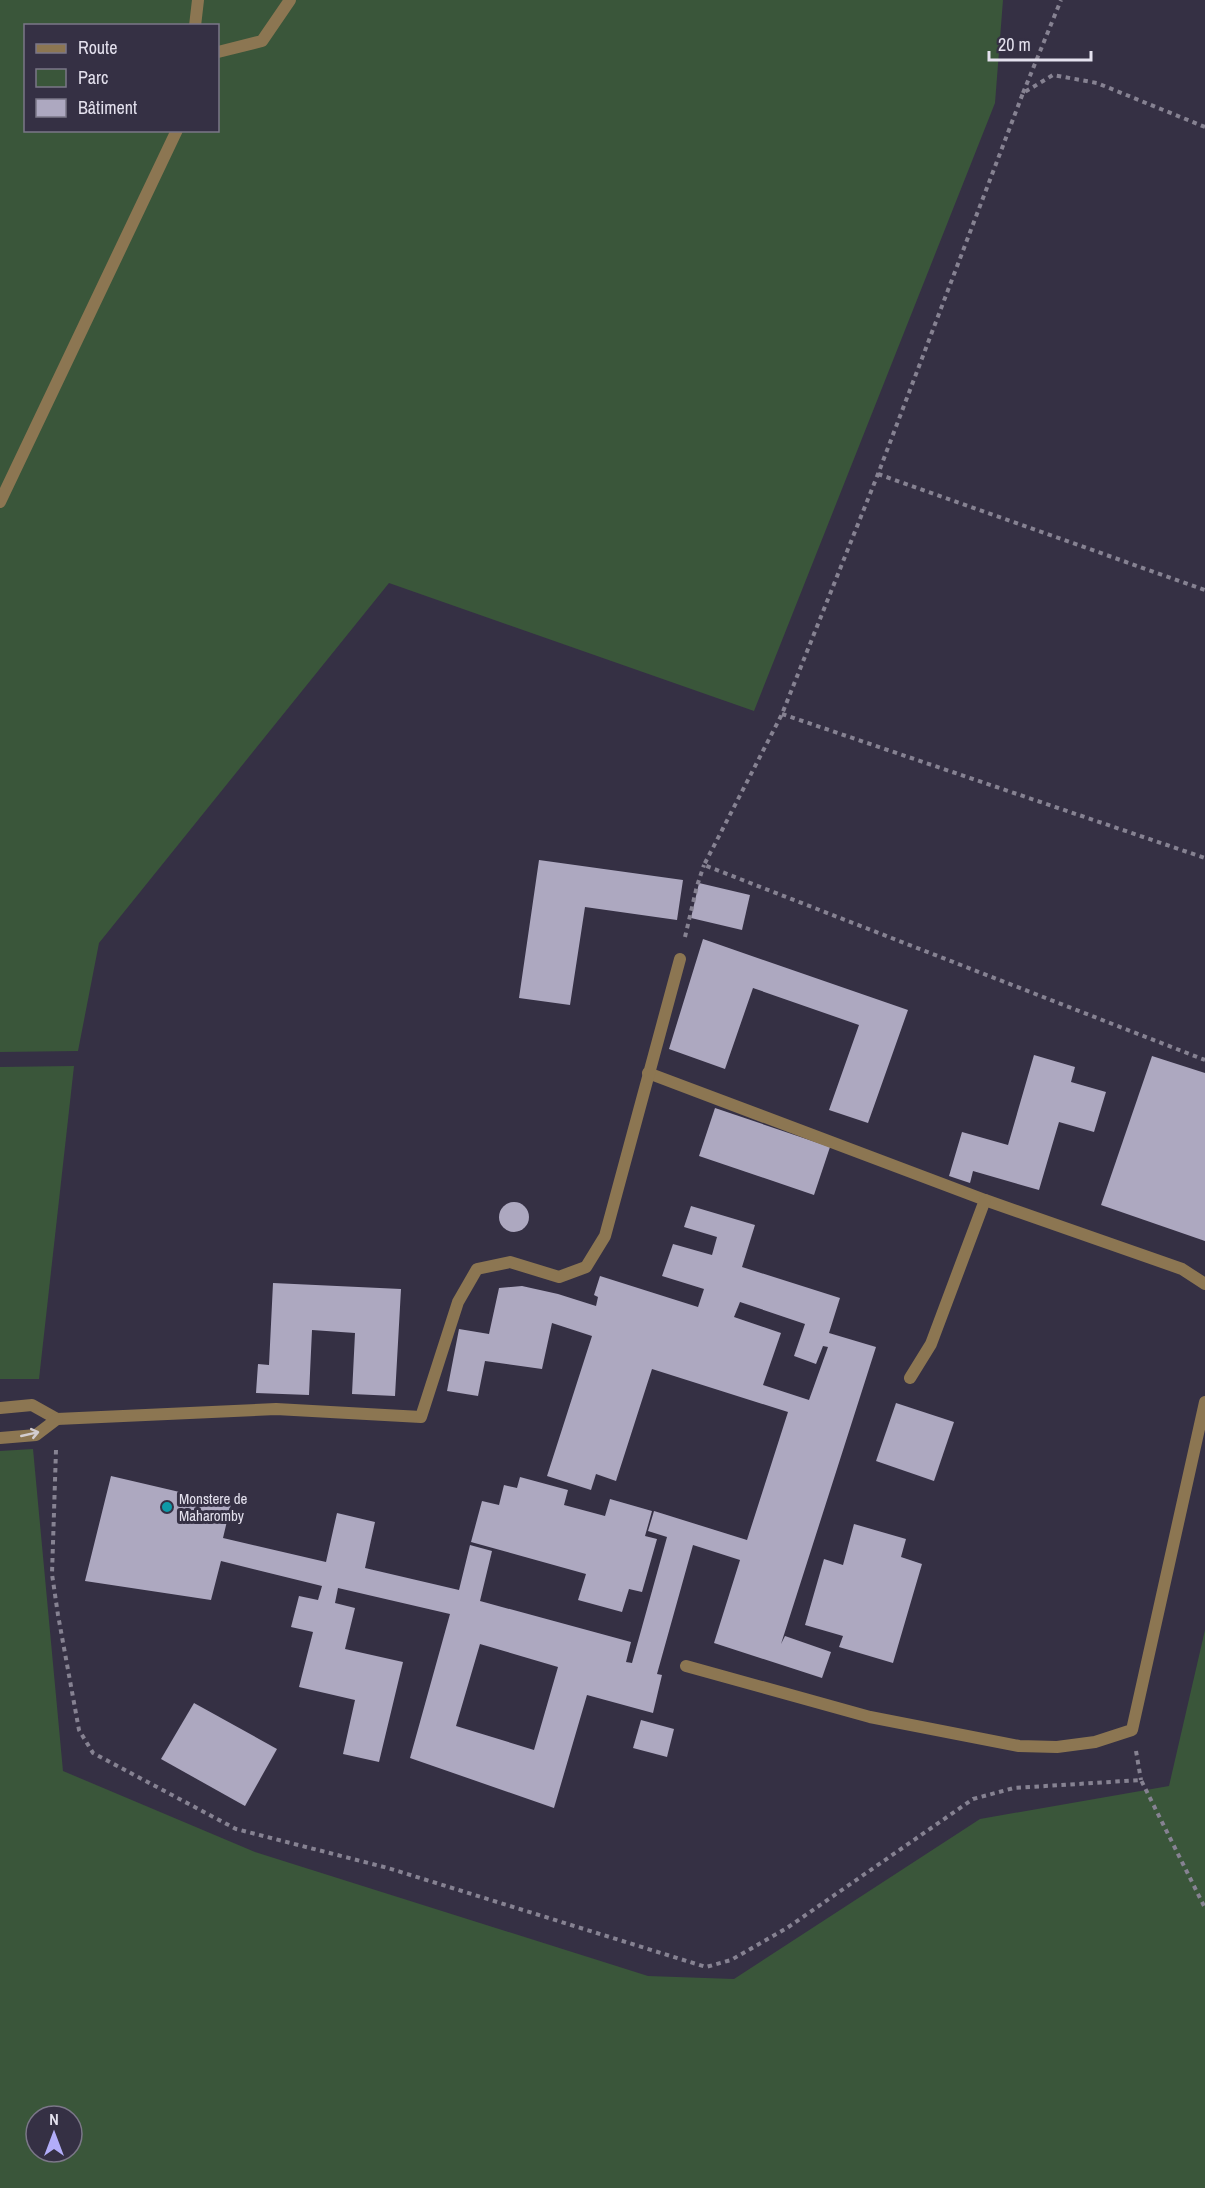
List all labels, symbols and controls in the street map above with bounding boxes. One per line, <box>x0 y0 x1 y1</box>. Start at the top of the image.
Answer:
legend <box>24 24 219 132</box>
scale bar <box>989 24 1091 62</box>
text: 20 m <box>998 32 1031 57</box>
text: Route <box>78 35 117 60</box>
text: Parc <box>78 65 108 90</box>
text: Bâtiment <box>78 95 137 120</box>
one-way arrow <box>20 1428 40 1439</box>
place label: Monstere de Maharomby <box>179 1488 248 1526</box>
marker: Monstere de Maharomby <box>160 1500 174 1514</box>
north arrow <box>24 2104 84 2164</box>
text: N <box>49 2108 59 2130</box>

